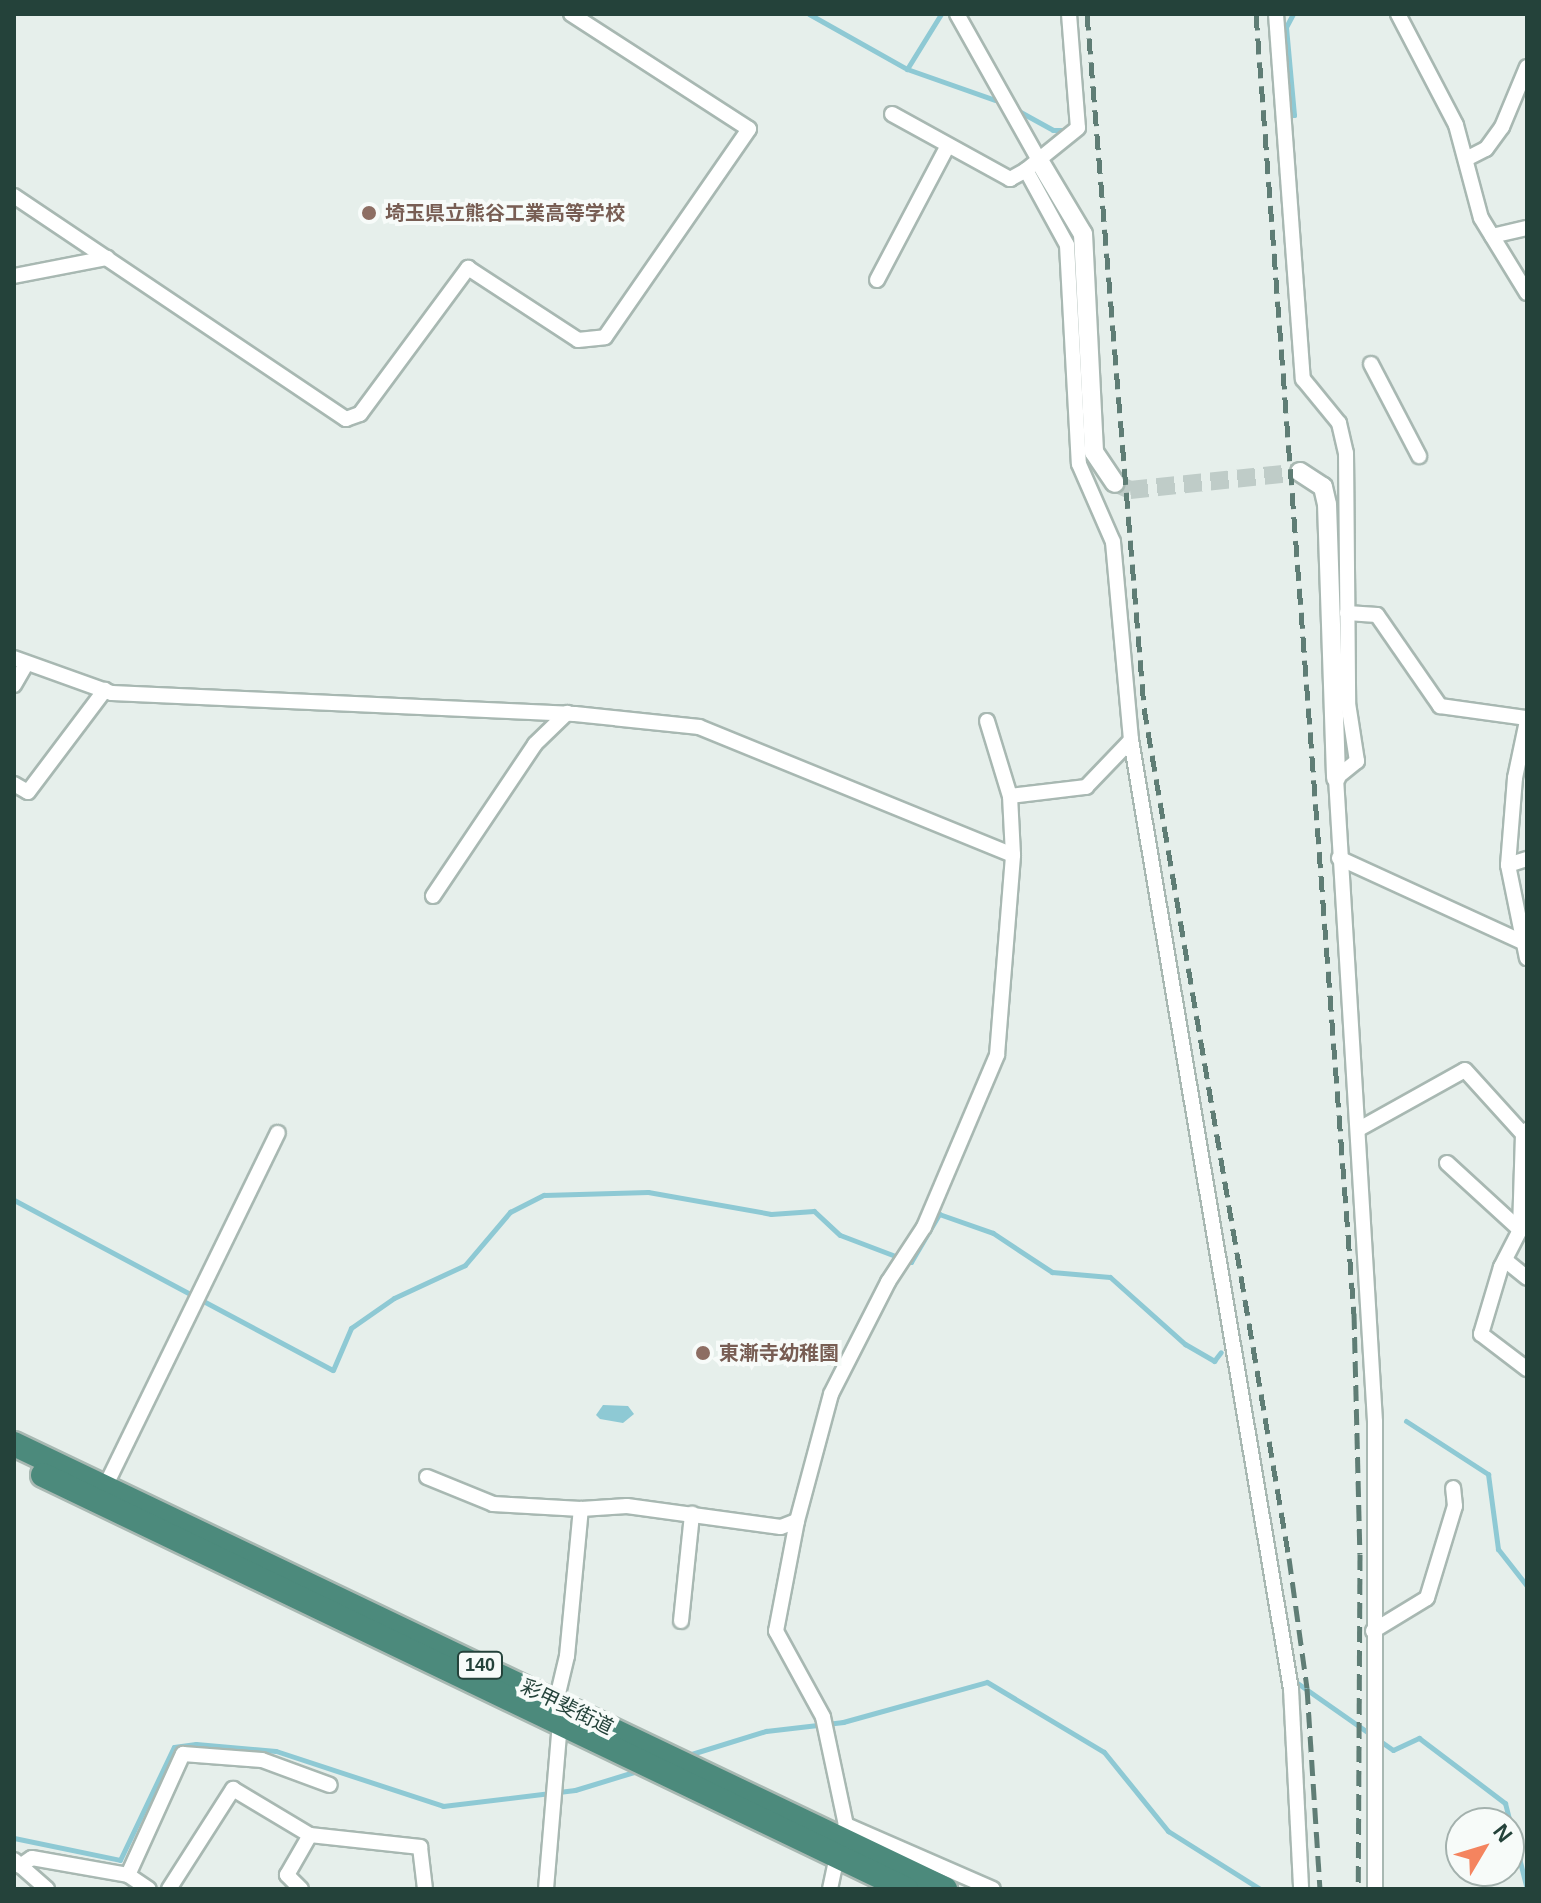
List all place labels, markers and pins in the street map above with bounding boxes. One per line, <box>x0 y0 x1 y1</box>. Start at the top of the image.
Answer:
place label: 埼玉県立熊谷工業高等学校 <box>385 201 625 225</box>
marker: 埼玉県立熊谷工業高等学校 <box>360 204 378 222</box>
place label: 東漸寺幼稚園 <box>719 1341 839 1365</box>
marker: 東漸寺幼稚園 <box>694 1344 712 1362</box>

